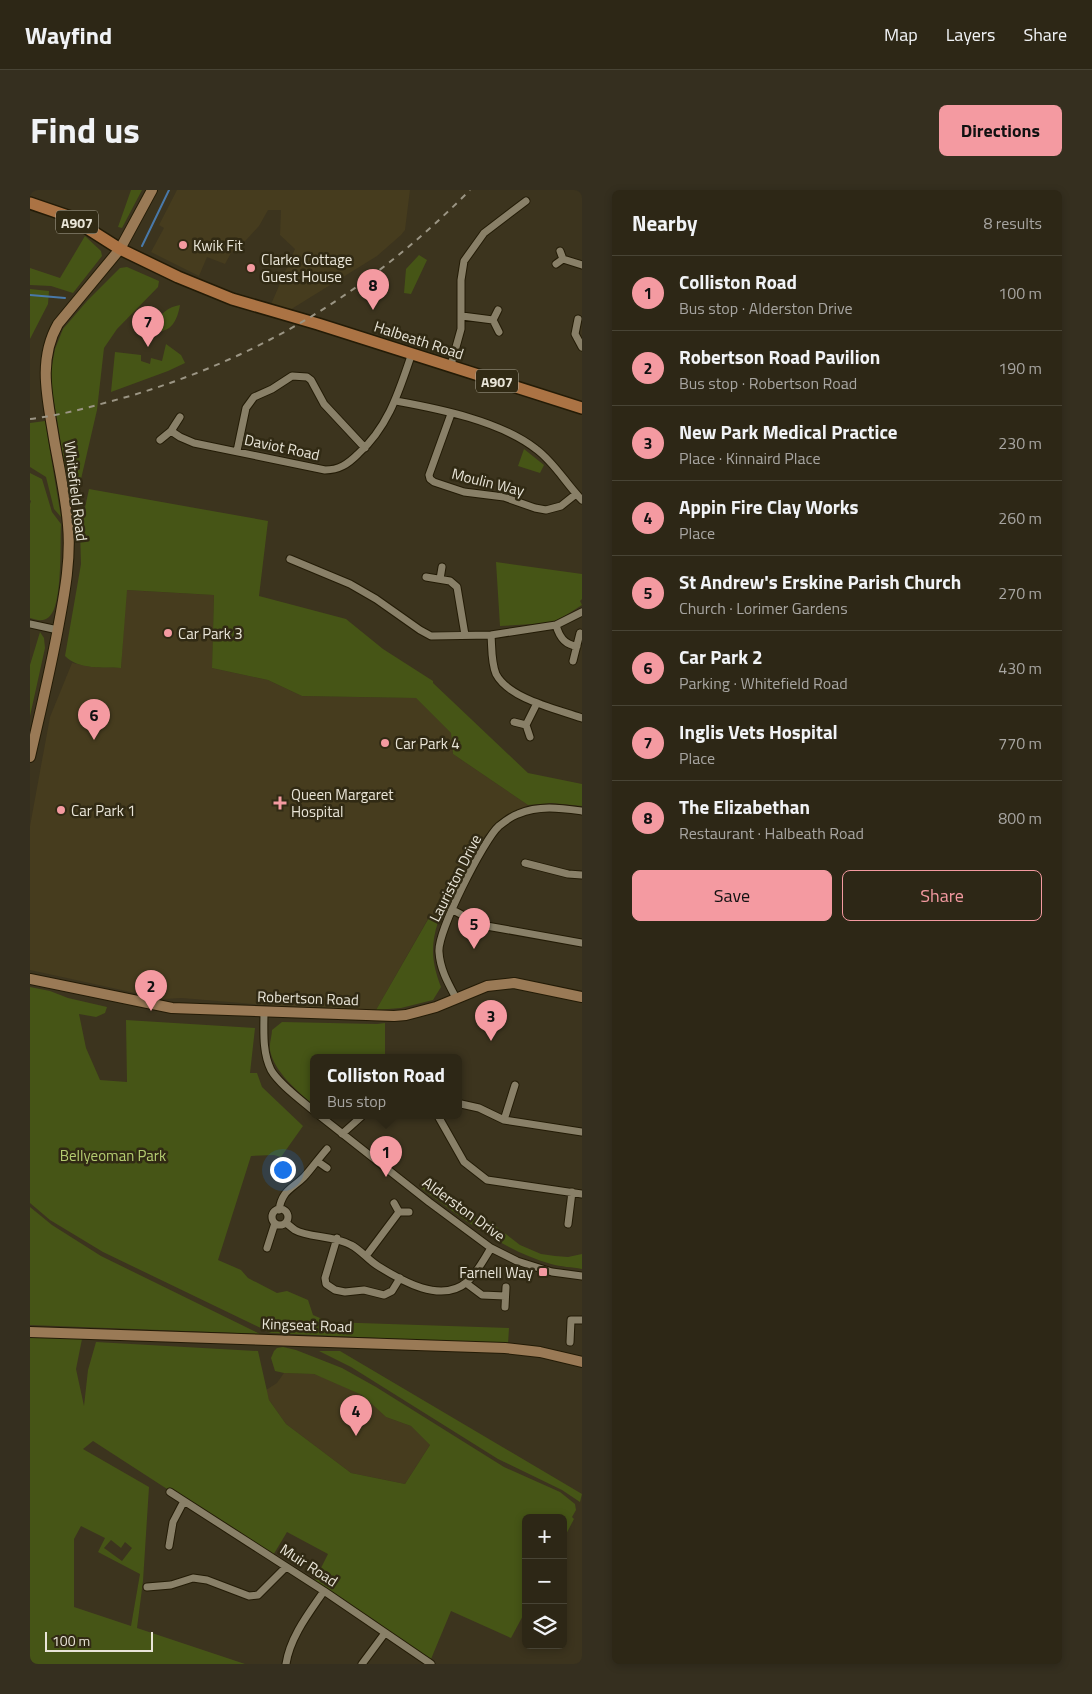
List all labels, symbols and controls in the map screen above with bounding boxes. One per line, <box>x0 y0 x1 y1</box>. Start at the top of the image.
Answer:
text: Wayfind <box>25 17 112 53</box>
text: Map <box>884 21 918 48</box>
text: Layers <box>946 21 995 48</box>
text: Share <box>1023 21 1067 48</box>
text: Find us <box>30 103 140 157</box>
button: Directions <box>939 105 1062 156</box>
text: Nearby <box>632 207 697 239</box>
road number: A907 <box>56 211 98 234</box>
text: 8 results <box>983 211 1042 235</box>
place label: Kwik Fit <box>193 234 244 257</box>
marker: Kwik Fit <box>177 239 189 251</box>
place label: Clarke Cottage Guest House <box>261 248 352 288</box>
marker: Clarke Cottage Guest House <box>245 262 257 274</box>
text: Colliston Road <box>679 267 797 296</box>
pin: 8 <box>357 269 389 310</box>
text: 1 <box>644 281 652 305</box>
text: 100 m <box>998 281 1042 305</box>
text: Bus stop · Alderston Drive <box>679 296 853 320</box>
pin: 7 <box>132 306 164 347</box>
street label: Halbeath Road <box>371 315 467 365</box>
text: Robertson Road Pavilion <box>679 342 880 371</box>
text: 2 <box>644 356 652 380</box>
text: 190 m <box>998 356 1042 380</box>
road number: A907 <box>476 370 518 392</box>
text: Bus stop · Robertson Road <box>679 371 857 395</box>
text: New Park Medical Practice <box>679 417 897 446</box>
street label: Daviot Road <box>242 428 322 466</box>
text: 3 <box>644 431 652 455</box>
text: 230 m <box>998 431 1042 455</box>
street label: Whitefield Road <box>58 440 94 542</box>
text: Place · Kinnaird Place <box>679 446 820 470</box>
street label: Moulin Way <box>449 462 527 502</box>
text: Appin Fire Clay Works <box>679 492 859 521</box>
text: 4 <box>644 506 652 530</box>
text: 260 m <box>998 506 1042 530</box>
text: Place <box>679 521 715 545</box>
text: St Andrew's Erskine Parish Church <box>679 567 961 596</box>
text: 5 <box>644 581 652 605</box>
text: 270 m <box>998 581 1042 605</box>
text: Church · Lorimer Gardens <box>679 596 848 620</box>
place label: Car Park 3 <box>178 622 243 645</box>
marker: Car Park 3 <box>162 627 174 639</box>
text: Car Park 2 <box>679 642 763 671</box>
text: 6 <box>644 656 652 680</box>
text: 430 m <box>998 656 1042 680</box>
text: Parking · Whitefield Road <box>679 671 848 695</box>
pin: 6 <box>78 699 110 740</box>
text: Inglis Vets Hospital <box>679 717 838 746</box>
text: 7 <box>644 731 652 755</box>
text: 770 m <box>998 731 1042 755</box>
place label: Car Park 4 <box>395 732 460 755</box>
marker: Car Park 4 <box>379 737 391 749</box>
text: Place <box>679 746 715 770</box>
place label: Queen Margaret Hospital <box>291 783 394 823</box>
text: The Elizabethan <box>679 792 810 821</box>
marker: Queen Margaret Hospital <box>273 796 287 810</box>
place label: Car Park 1 <box>71 799 136 822</box>
marker: Car Park 1 <box>55 804 67 816</box>
text: 8 <box>644 806 652 830</box>
text: 800 m <box>998 806 1042 830</box>
text: Restaurant · Halbeath Road <box>679 821 864 845</box>
street label: Lauriston Drive <box>423 830 487 926</box>
button: Save <box>632 870 832 921</box>
button: Share <box>842 870 1042 921</box>
pin: 5 <box>458 908 490 949</box>
pin: 2 <box>135 970 167 1011</box>
street label: Robertson Road <box>257 985 359 1011</box>
pin: 3 <box>475 1000 507 1041</box>
popup <box>310 1054 462 1119</box>
text: Colliston Road <box>327 1060 445 1089</box>
text: Bus stop <box>327 1089 386 1113</box>
pin: 1 <box>370 1136 402 1177</box>
park label: Bellyeoman Park <box>60 1144 166 1167</box>
your location <box>270 1157 296 1183</box>
street label: Alderston Drive <box>418 1171 510 1247</box>
place label: Farnell Way <box>459 1261 533 1284</box>
marker: Farnell Way <box>537 1266 549 1278</box>
street label: Kingseat Road <box>261 1312 353 1338</box>
pin: 4 <box>340 1395 372 1436</box>
map controls <box>522 1514 567 1649</box>
button: + <box>522 1514 567 1559</box>
street label: Muir Road <box>276 1538 342 1592</box>
button: − <box>522 1559 567 1604</box>
button: layers <box>522 1604 567 1649</box>
scale bar <box>45 1629 152 1652</box>
text: 100 m <box>52 1630 90 1651</box>

